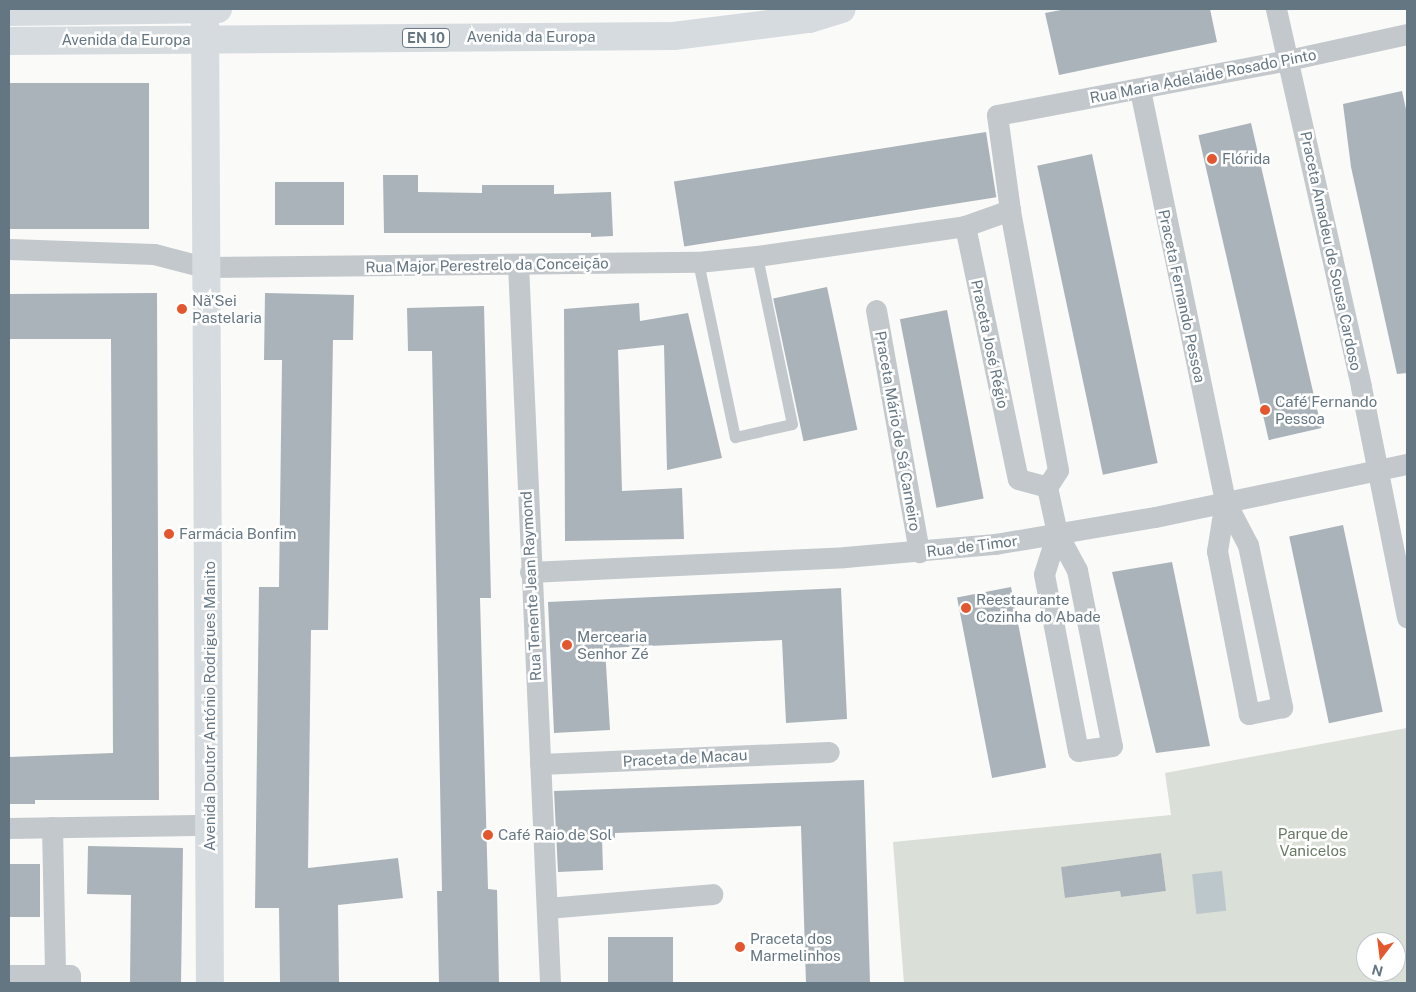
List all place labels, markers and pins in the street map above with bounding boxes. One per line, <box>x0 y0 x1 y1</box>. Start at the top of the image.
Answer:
place label: Flórida <box>1222 150 1270 168</box>
marker: Flórida <box>1206 153 1218 165</box>
place label: Nã'Sei Pastelaria <box>192 291 262 326</box>
marker: Nã'Sei Pastelaria <box>176 303 188 315</box>
place label: Café Fernando Pessoa <box>1275 392 1377 427</box>
marker: Café Fernando Pessoa <box>1259 404 1271 416</box>
place label: Farmácia Bonfim <box>179 525 297 543</box>
marker: Farmácia Bonfim <box>163 528 175 540</box>
place label: Reestaurante Cozinha do Abade <box>976 590 1101 625</box>
marker: Reestaurante Cozinha do Abade <box>960 602 972 614</box>
place label: Mercearia Senhor Zé <box>577 627 649 662</box>
marker: Mercearia Senhor Zé <box>561 639 573 651</box>
place label: Café Raio de Sol <box>498 826 613 844</box>
marker: Café Raio de Sol <box>482 829 494 841</box>
place label: Praceta dos Marmelinhos <box>750 929 840 964</box>
marker: Praceta dos Marmelinhos <box>734 941 746 953</box>

